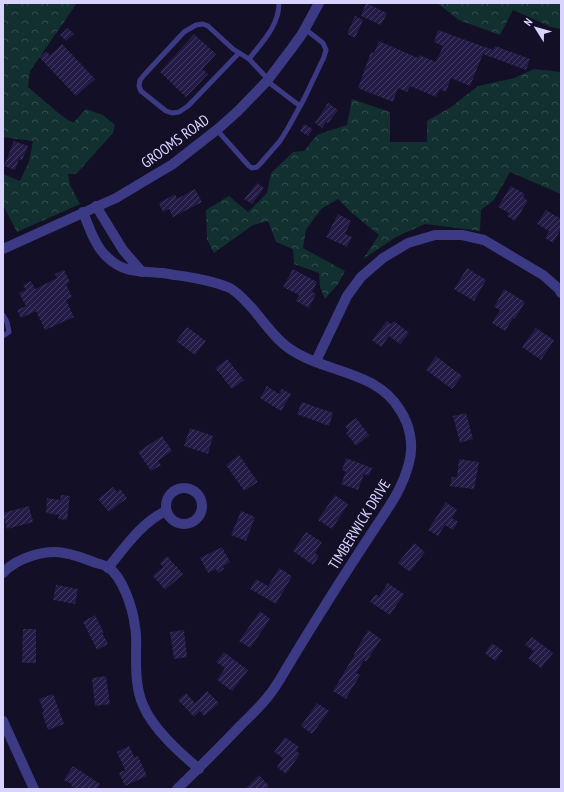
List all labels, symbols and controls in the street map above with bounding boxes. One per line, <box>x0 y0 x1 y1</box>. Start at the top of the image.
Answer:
north arrow <box>516 8 556 48</box>
text: N <box>521 15 535 29</box>
street label: GROOMS ROAD <box>137 110 213 172</box>
street label: TIMBERWICK DRIVE <box>324 475 394 573</box>

